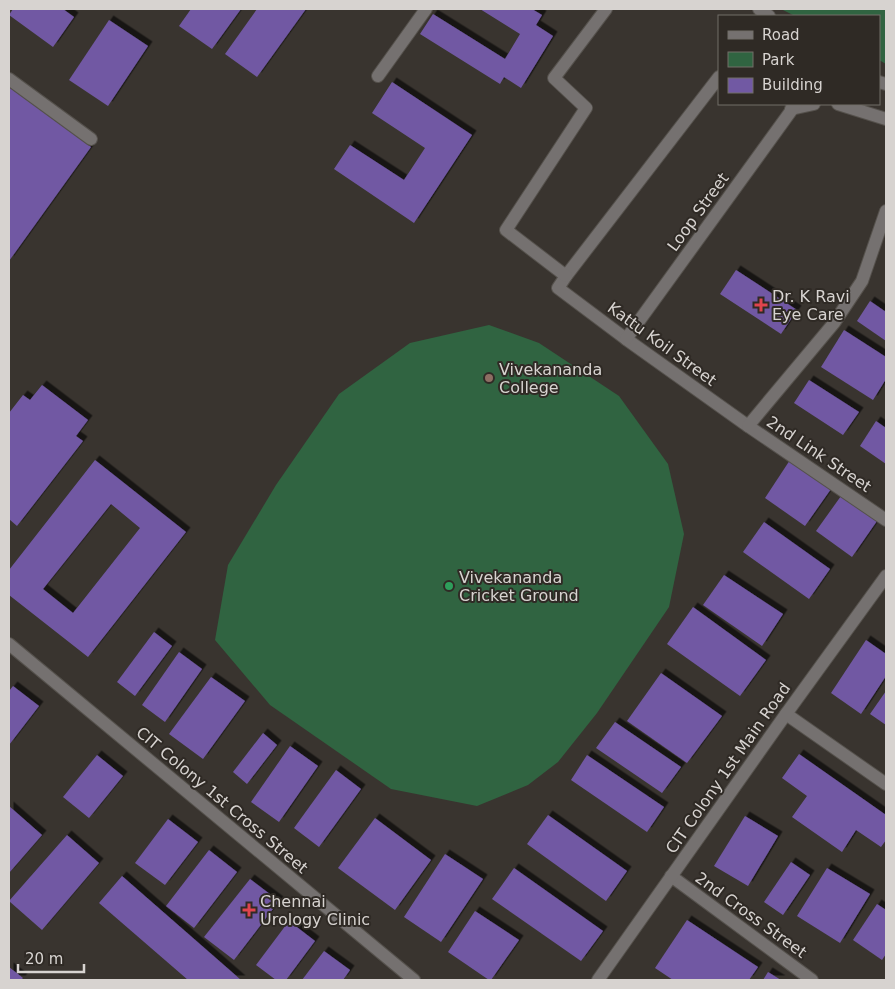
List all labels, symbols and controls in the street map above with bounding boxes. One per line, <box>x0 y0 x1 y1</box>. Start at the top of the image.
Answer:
legend <box>718 15 880 105</box>
text: Road <box>762 26 800 44</box>
text: Park <box>762 51 795 69</box>
text: Building <box>762 76 823 94</box>
street label: Loop Street <box>663 169 733 255</box>
place label: Dr. K Ravi Eye Care <box>772 287 850 324</box>
street label: Kattu Koil Street <box>604 298 720 390</box>
marker: Dr. K Ravi Eye Care <box>754 298 768 312</box>
place label: Vivekananda College <box>499 360 602 397</box>
marker: Vivekananda College <box>483 372 495 384</box>
street label: 2nd Link Street <box>763 412 875 496</box>
place label: Vivekananda Cricket Ground <box>459 568 579 605</box>
marker: Vivekananda Cricket Ground <box>443 580 455 592</box>
street label: CIT Colony 1st Main Road <box>662 679 794 857</box>
street label: CIT Colony 1st Cross Street <box>132 723 312 877</box>
street label: 2nd Cross Street <box>692 868 810 962</box>
place label: Chennai Urology Clinic <box>260 892 370 929</box>
marker: Chennai Urology Clinic <box>242 903 256 917</box>
scale bar <box>18 942 84 974</box>
text: 20 m <box>25 950 63 968</box>

